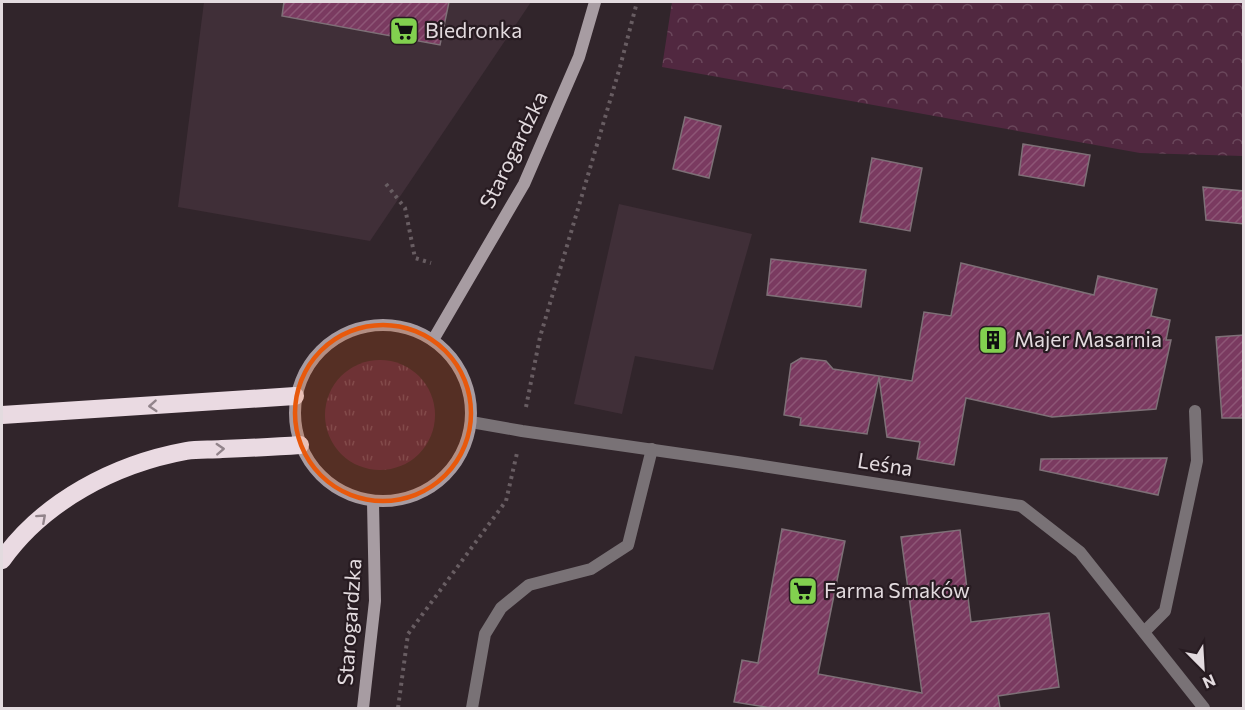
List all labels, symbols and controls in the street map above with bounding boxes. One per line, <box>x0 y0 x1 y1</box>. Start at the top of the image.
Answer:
supermarket icon: Biedronka <box>388 15 420 47</box>
place label: Biedronka <box>425 17 522 42</box>
street label: Starogardzka <box>473 87 552 212</box>
building icon: Majer Masarnia <box>977 324 1009 356</box>
place label: Majer Masarnia <box>1014 326 1162 351</box>
one-way arrow <box>149 399 158 412</box>
one-way arrow <box>216 443 225 456</box>
street label: Leśna <box>856 447 915 480</box>
one-way arrow <box>35 514 46 525</box>
street label: Starogardzka <box>332 557 365 686</box>
supermarket icon: Farma Smaków <box>787 575 819 607</box>
place label: Farma Smaków <box>824 577 970 602</box>
north arrow <box>1173 638 1233 698</box>
text: N <box>1200 671 1219 693</box>

